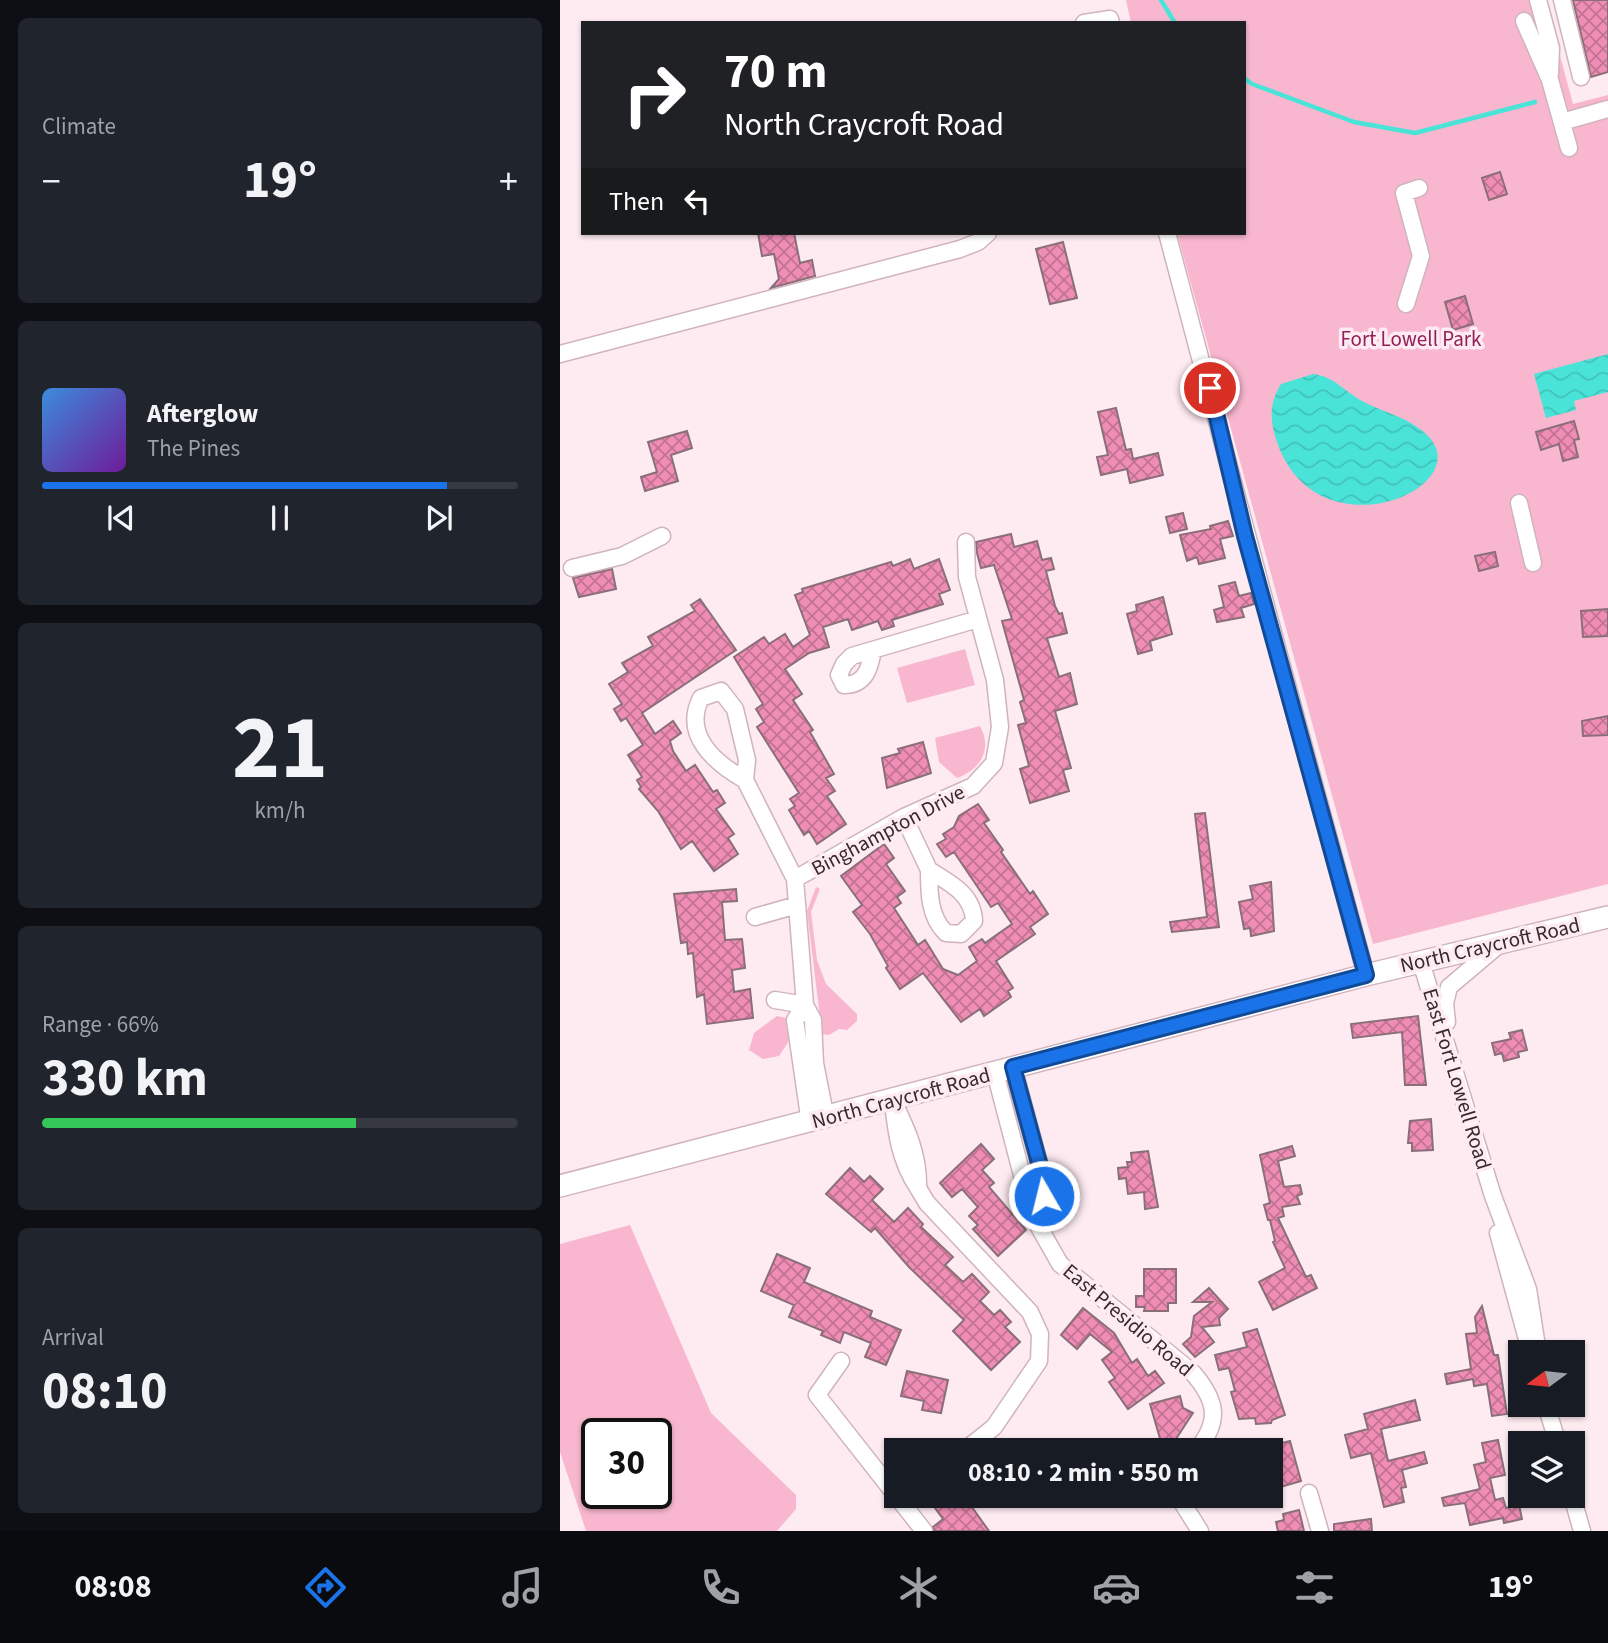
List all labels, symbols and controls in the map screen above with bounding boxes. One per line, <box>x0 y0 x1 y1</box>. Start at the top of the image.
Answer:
text: 70 m <box>724 37 828 107</box>
icon: right <box>609 49 700 140</box>
text: North Craycroft Road <box>724 102 1004 148</box>
text: Climate <box>42 110 116 143</box>
text: 19° <box>243 144 317 218</box>
text: − <box>42 155 61 209</box>
text: + <box>499 155 518 209</box>
icon: left <box>678 182 716 220</box>
text: Then <box>609 183 664 220</box>
park label: Fort Lowell Park <box>1341 324 1482 354</box>
pin <box>1180 358 1240 418</box>
icon: arrive <box>1191 369 1229 407</box>
text: Afterglow <box>147 395 258 432</box>
text: The Pines <box>147 432 240 465</box>
icon: previous <box>102 499 140 537</box>
icon: pause <box>261 499 299 537</box>
icon: next <box>420 499 458 537</box>
text: 21 <box>232 684 328 813</box>
street label: Binghampton Drive <box>806 777 970 883</box>
text: km/h <box>254 794 306 827</box>
street label: North Craycroft Road <box>1397 910 1583 980</box>
street label: East Fort Lowell Road <box>1415 985 1499 1173</box>
text: Range · 66% <box>42 1008 159 1041</box>
text: 330 km <box>42 1042 208 1116</box>
street label: North Craycroft Road <box>808 1060 994 1136</box>
position arrow <box>1007 1159 1081 1233</box>
street label: East Presidio Road <box>1056 1256 1200 1384</box>
text: Arrival <box>42 1321 104 1354</box>
north arrow <box>1508 1340 1586 1418</box>
map controls <box>1508 1340 1585 1508</box>
text: 08:10 <box>42 1355 167 1429</box>
speed limit sign: 30 <box>581 1418 672 1509</box>
button: layers <box>1508 1431 1585 1508</box>
text: 08:10 · 2 min · 550 m <box>968 1454 1199 1491</box>
icon: directions <box>301 1563 350 1612</box>
icon: music <box>498 1563 547 1612</box>
icon: phone <box>696 1563 745 1612</box>
icon: climate <box>894 1563 943 1612</box>
icon: car <box>1092 1563 1141 1612</box>
icon: filters <box>1290 1563 1339 1612</box>
text: 08:08 <box>74 1564 152 1610</box>
text: 19° <box>1488 1564 1533 1610</box>

